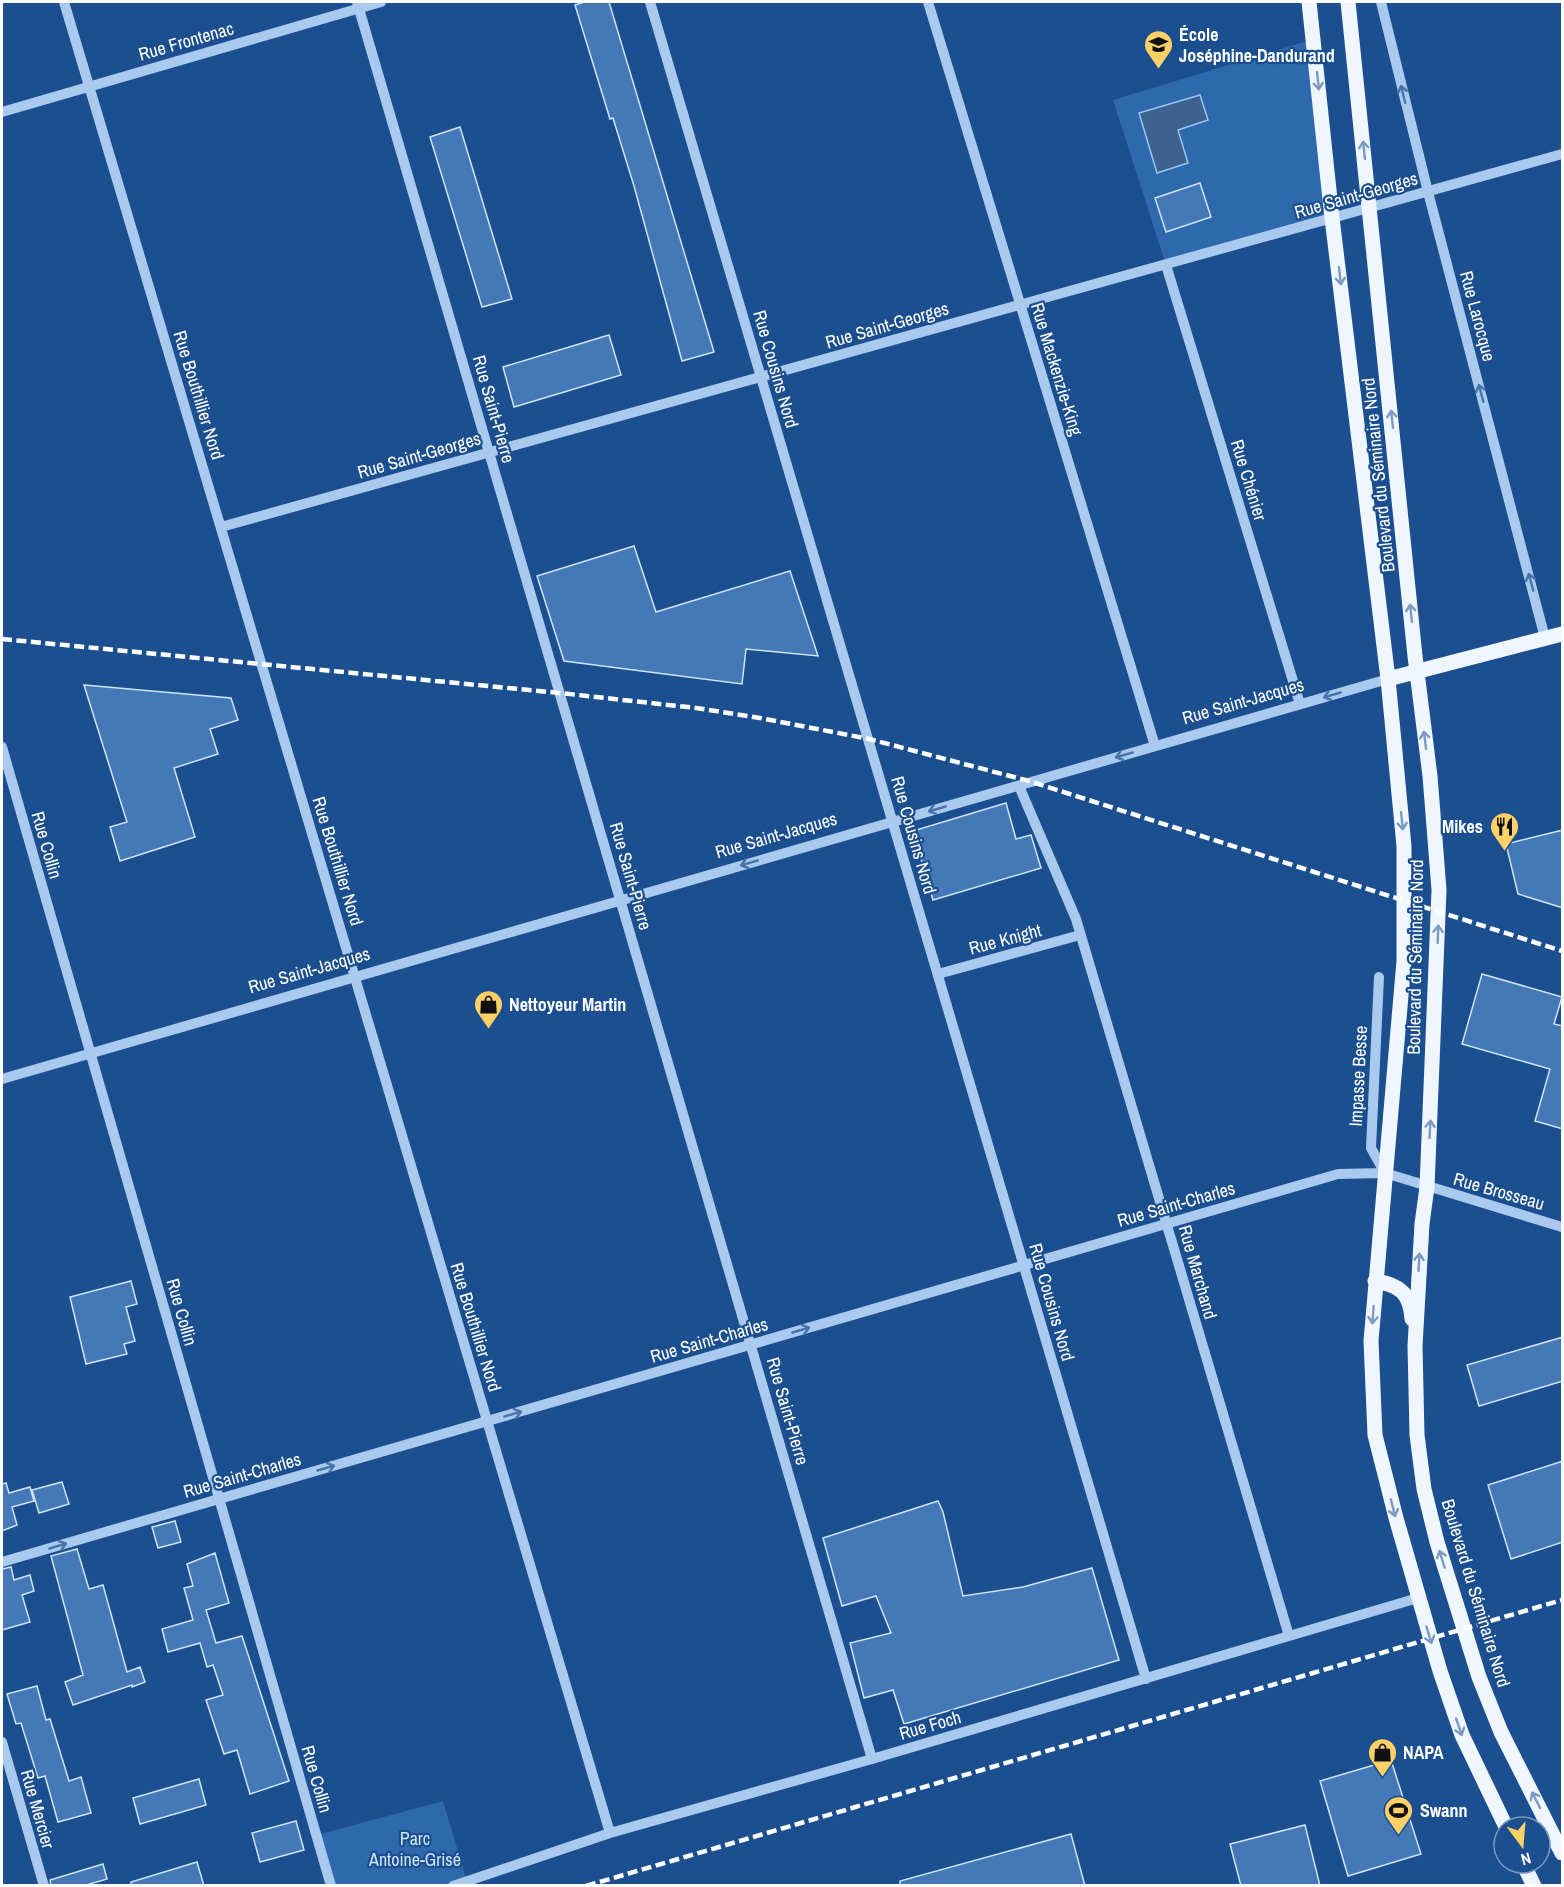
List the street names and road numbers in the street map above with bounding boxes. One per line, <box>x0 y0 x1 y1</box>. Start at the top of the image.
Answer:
street label: Rue Frontenac <box>136 16 236 66</box>
street label: Rue Saint-Georges <box>1291 165 1421 225</box>
street label: Rue Larocque <box>1454 268 1502 364</box>
street label: Rue Saint-Georges <box>822 295 952 355</box>
street label: Rue Mackenzie-King <box>1025 299 1089 439</box>
street label: Rue Cousins Nord <box>747 307 805 431</box>
street label: Rue Bouthillier Nord <box>167 327 231 463</box>
street label: Rue Saint-Pierre <box>467 352 521 466</box>
street label: Boulevard du Séminaire Nord <box>1355 377 1401 573</box>
street label: Rue Saint-Georges <box>354 425 484 485</box>
street label: Rue Chénier <box>1225 436 1273 524</box>
street label: Rue Saint-Jacques <box>1179 672 1307 730</box>
street label: Rue Cousins Nord <box>885 773 943 897</box>
street label: Rue Bouthillier Nord <box>306 793 370 929</box>
street label: Rue Saint-Jacques <box>712 806 840 864</box>
street label: Rue Collin <box>25 808 69 882</box>
street label: Rue Saint-Pierre <box>604 819 658 933</box>
street label: Boulevard du Séminaire Nord <box>1401 859 1429 1055</box>
street label: Rue Knight <box>966 917 1044 961</box>
street label: Rue Saint-Jacques <box>245 941 373 999</box>
street label: Impasse Besse <box>1343 1025 1373 1127</box>
street label: Rue Brosseau <box>1451 1166 1547 1216</box>
street label: Rue Saint-Charles <box>1114 1175 1238 1233</box>
street label: Rue Marchand <box>1173 1222 1223 1322</box>
street label: Rue Cousins Nord <box>1023 1240 1081 1364</box>
street label: Rue Bouthillier Nord <box>444 1259 508 1395</box>
street label: Rue Collin <box>160 1275 204 1349</box>
street label: Rue Saint-Charles <box>647 1311 771 1369</box>
street label: Rue Saint-Pierre <box>761 1354 815 1468</box>
street label: Rue Saint-Charles <box>180 1446 304 1504</box>
street label: Boulevard du Séminaire Nord <box>1436 1496 1516 1690</box>
street label: Rue Foch <box>896 1704 964 1746</box>
street label: Rue Collin <box>295 1742 339 1816</box>
street label: Rue Mercier <box>15 1767 61 1852</box>

